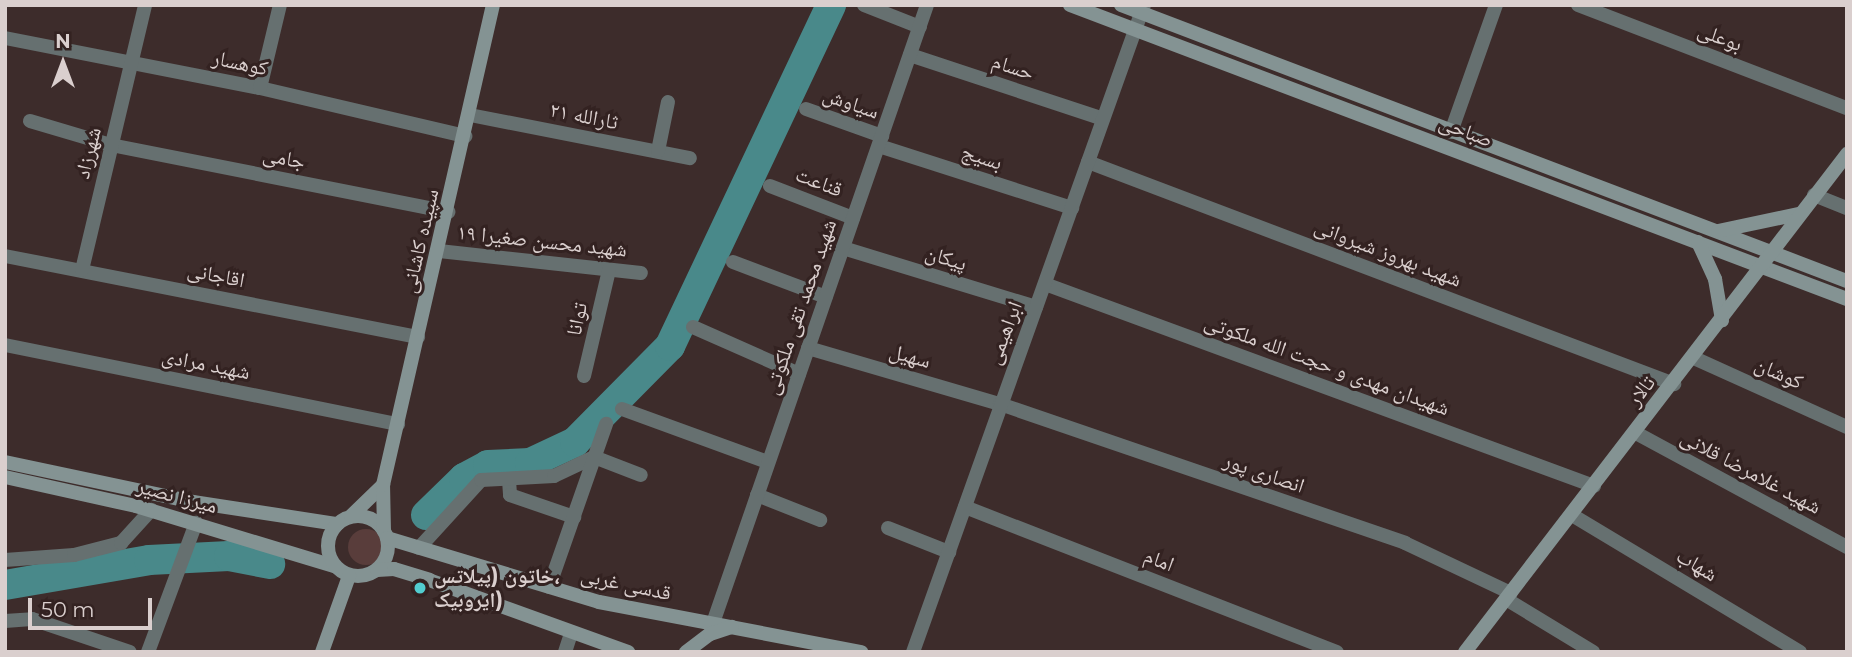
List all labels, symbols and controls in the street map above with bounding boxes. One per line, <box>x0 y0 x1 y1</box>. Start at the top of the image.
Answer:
street label: بوعلی <box>1694 17 1746 57</box>
north arrow <box>28 28 98 98</box>
text: N <box>55 30 71 53</box>
street label: کوهسار <box>210 45 270 81</box>
street label: حسام <box>989 48 1037 86</box>
street label: سیاوش <box>820 82 882 124</box>
street label: ثارالله ۲۱ <box>548 97 620 135</box>
street label: صباحی <box>1435 109 1497 153</box>
street label: شهرزاد <box>69 125 107 181</box>
street label: بسیج <box>958 139 1006 175</box>
street label: جامی <box>261 142 307 174</box>
street label: قناعت <box>792 162 846 202</box>
street label: سپیده کاشانی <box>396 186 444 296</box>
street label: شهید بهروز شیروانی <box>1311 213 1465 293</box>
street label: شهید محمد تقی ملکوتی <box>758 216 842 398</box>
street label: شهید محسن صغیرا ۱۹ <box>456 220 628 262</box>
street label: پیکان <box>922 240 970 276</box>
street label: اقاجانی <box>185 257 247 293</box>
street label: ابراهیمی <box>980 298 1028 368</box>
street label: توانا <box>561 300 593 338</box>
street label: شهیدان مهدی و حجت الله ملکوتی <box>1201 309 1453 421</box>
street label: سهیل <box>886 338 934 374</box>
street label: شهید مرادی <box>160 343 252 385</box>
street label: کوشان <box>1751 351 1807 395</box>
street label: تالار <box>1621 371 1661 411</box>
street label: شهید غلامرضا قلانی <box>1676 424 1826 520</box>
street label: انصاری پور <box>1220 447 1308 499</box>
street label: میرزا نصیر <box>134 473 220 519</box>
street label: امام <box>1140 543 1178 577</box>
street label: شهاب <box>1672 543 1722 587</box>
street label: قدسی غربی <box>578 562 674 606</box>
place label: خاتون (پیلاتس، ایروبیک) <box>434 563 560 613</box>
marker: خاتون (پیلاتس، ایروبیک) <box>412 580 428 596</box>
scale bar <box>32 584 156 628</box>
text: 50 m <box>41 597 95 622</box>

